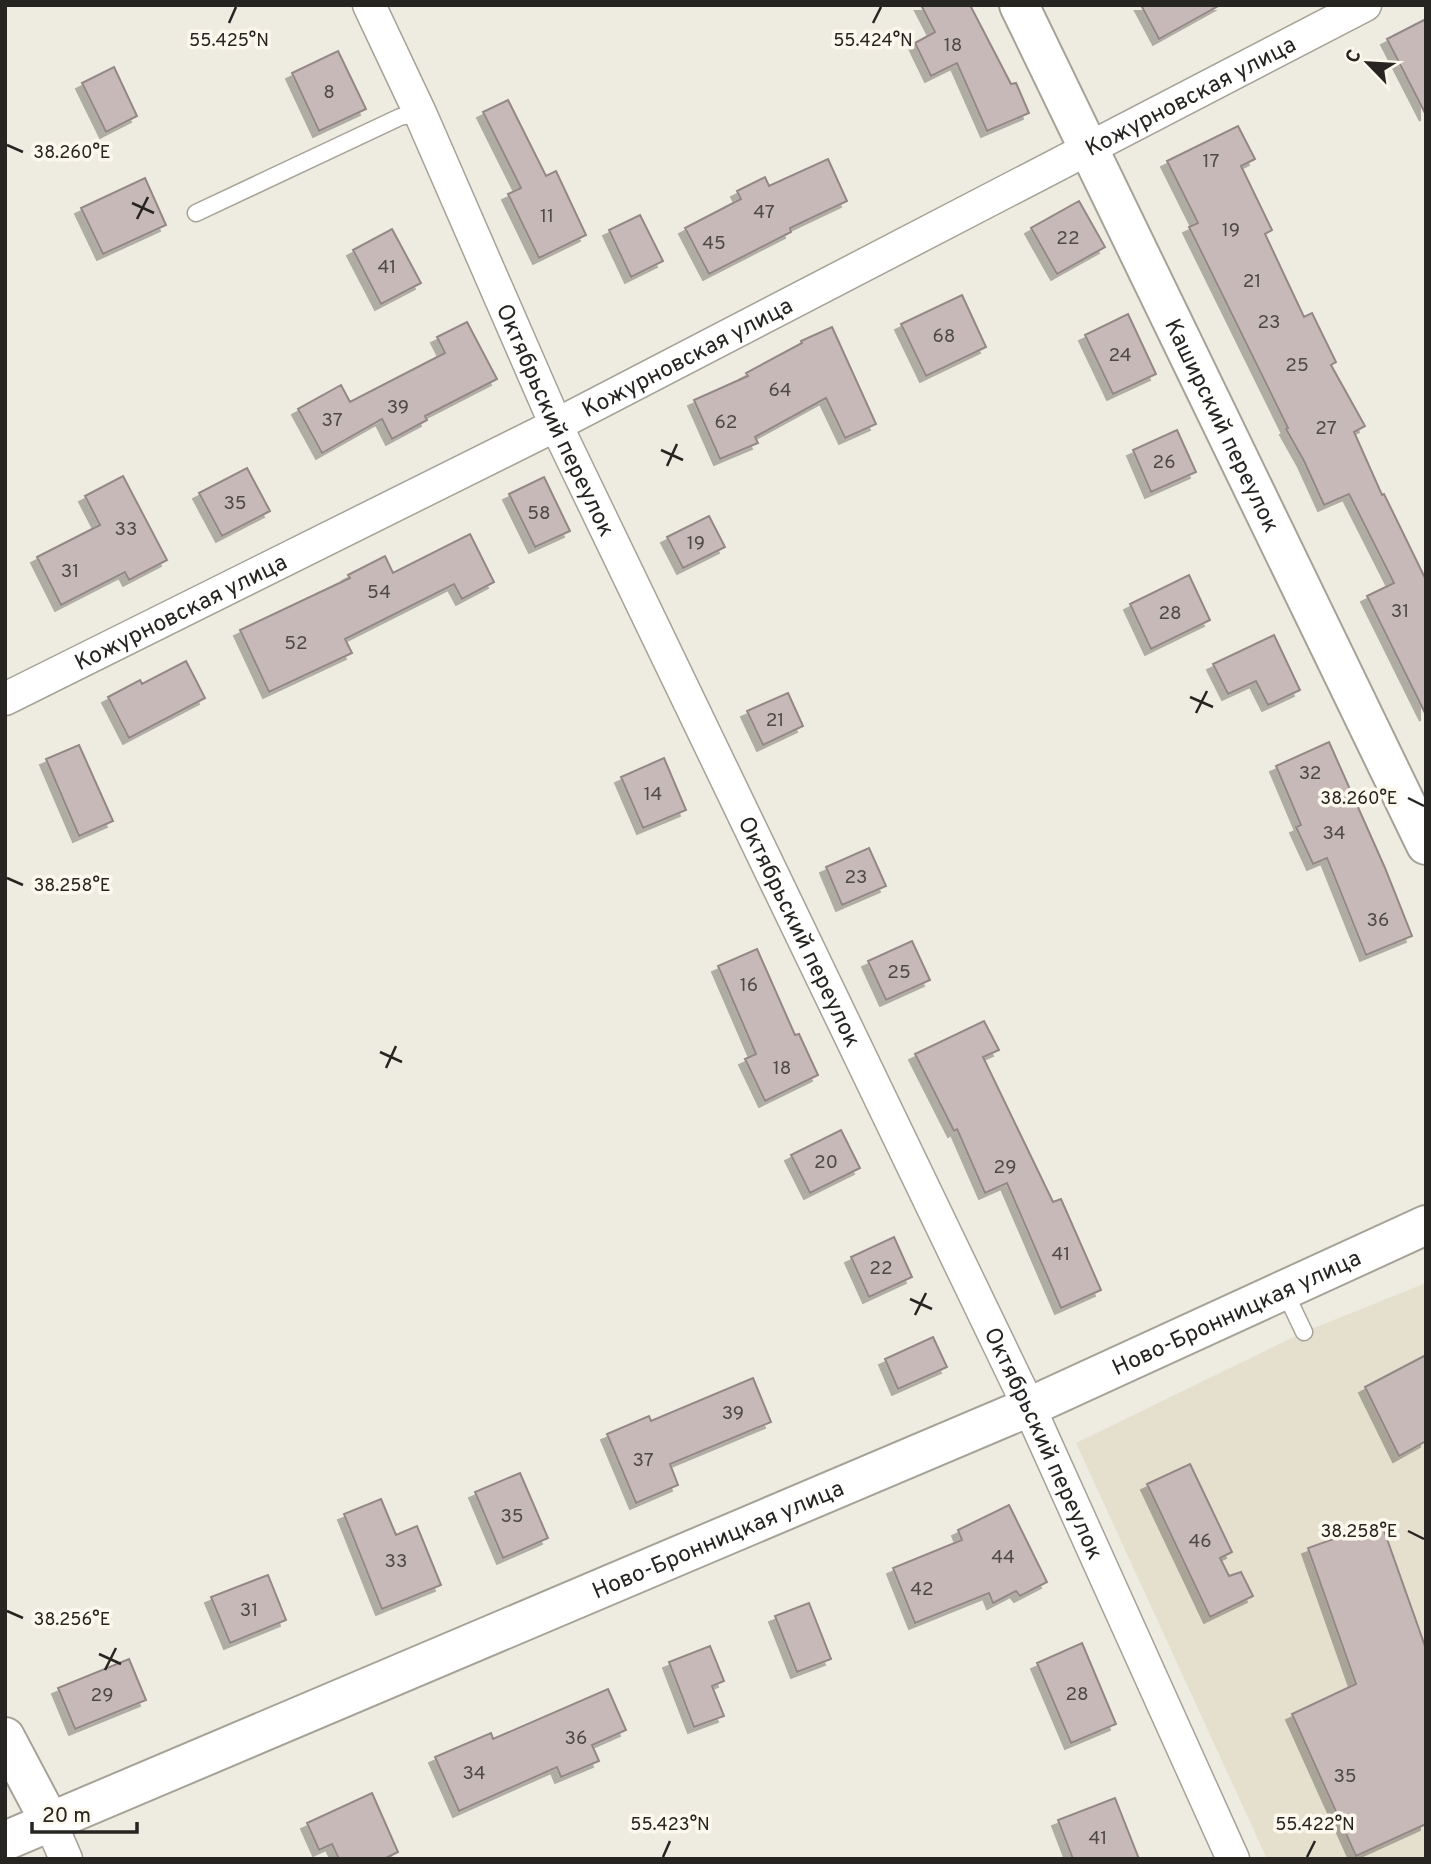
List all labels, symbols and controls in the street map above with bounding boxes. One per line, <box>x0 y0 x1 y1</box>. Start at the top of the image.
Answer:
north arrow <box>1333 28 1403 98</box>
text: 55.425°N <box>189 30 269 53</box>
text: 55.424°N <box>833 30 913 53</box>
street label: Кожурновская улица <box>1081 31 1302 165</box>
house number: 18 <box>944 34 962 58</box>
text: С <box>1341 46 1368 67</box>
house number: 8 <box>323 81 335 105</box>
text: 38.260°E <box>33 142 111 165</box>
house number: 17 <box>1203 150 1220 174</box>
house number: 47 <box>753 201 775 225</box>
house number: 11 <box>540 205 554 229</box>
house number: 19 <box>1222 219 1240 243</box>
house number: 22 <box>1056 227 1080 251</box>
house number: 45 <box>702 232 726 256</box>
house number: 41 <box>378 256 396 280</box>
house number: 21 <box>1243 270 1261 294</box>
street label: Кожурновская улица <box>578 293 798 426</box>
street label: Октябрьский переулок <box>488 300 620 542</box>
house number: 23 <box>1257 311 1281 335</box>
street label: Каширский переулок <box>1156 315 1284 538</box>
house number: 68 <box>933 325 955 349</box>
house number: 24 <box>1108 344 1132 368</box>
house number: 25 <box>1285 354 1309 378</box>
house number: 64 <box>768 379 792 403</box>
house number: 39 <box>387 396 409 420</box>
house number: 37 <box>321 409 343 433</box>
house number: 62 <box>715 411 737 435</box>
house number: 27 <box>1315 417 1337 441</box>
house number: 26 <box>1153 451 1175 475</box>
house number: 35 <box>223 492 247 516</box>
house number: 58 <box>527 502 551 526</box>
house number: 33 <box>115 518 137 542</box>
house number: 19 <box>687 532 705 556</box>
street label: Кожурновская улица <box>71 549 293 679</box>
house number: 31 <box>61 560 79 584</box>
house number: 54 <box>367 581 391 605</box>
house number: 31 <box>1391 600 1409 624</box>
house number: 28 <box>1158 602 1182 626</box>
house number: 52 <box>284 632 308 656</box>
house number: 21 <box>766 709 784 733</box>
house number: 32 <box>1299 762 1321 786</box>
house number: 14 <box>644 783 662 807</box>
text: 38.260°E <box>1320 788 1398 811</box>
street label: Октябрьский переулок <box>730 812 866 1053</box>
house number: 34 <box>1322 822 1346 846</box>
house number: 23 <box>844 866 868 890</box>
text: 38.258°E <box>33 875 111 898</box>
house number: 36 <box>1367 909 1389 933</box>
house number: 25 <box>887 961 911 985</box>
house number: 16 <box>740 974 758 998</box>
house number: 18 <box>773 1057 791 1081</box>
house number: 20 <box>814 1151 838 1175</box>
house number: 29 <box>994 1156 1016 1180</box>
house number: 41 <box>1052 1243 1070 1267</box>
street label: Ново-Бронницкая улица <box>1108 1245 1366 1384</box>
house number: 22 <box>869 1257 893 1281</box>
street label: Октябрьский переулок <box>976 1323 1108 1565</box>
house number: 39 <box>722 1402 744 1426</box>
house number: 37 <box>632 1449 654 1473</box>
street label: Ново-Бронницкая улица <box>588 1475 849 1607</box>
house number: 35 <box>500 1505 524 1529</box>
text: 38.258°E <box>1320 1521 1398 1544</box>
house number: 46 <box>1188 1530 1212 1554</box>
house number: 44 <box>991 1546 1015 1570</box>
house number: 33 <box>385 1550 407 1574</box>
house number: 42 <box>910 1578 934 1602</box>
house number: 31 <box>240 1599 258 1623</box>
text: 38.256°E <box>34 1609 110 1632</box>
house number: 28 <box>1065 1683 1089 1707</box>
house number: 29 <box>91 1684 113 1708</box>
house number: 36 <box>565 1727 587 1751</box>
house number: 34 <box>462 1762 486 1786</box>
house number: 35 <box>1333 1765 1357 1789</box>
scale bar <box>32 1790 136 1834</box>
text: 20 m <box>42 1803 91 1830</box>
text: 55.423°N <box>630 1814 710 1837</box>
text: 55.422°N <box>1275 1814 1355 1837</box>
house number: 41 <box>1089 1827 1107 1851</box>

